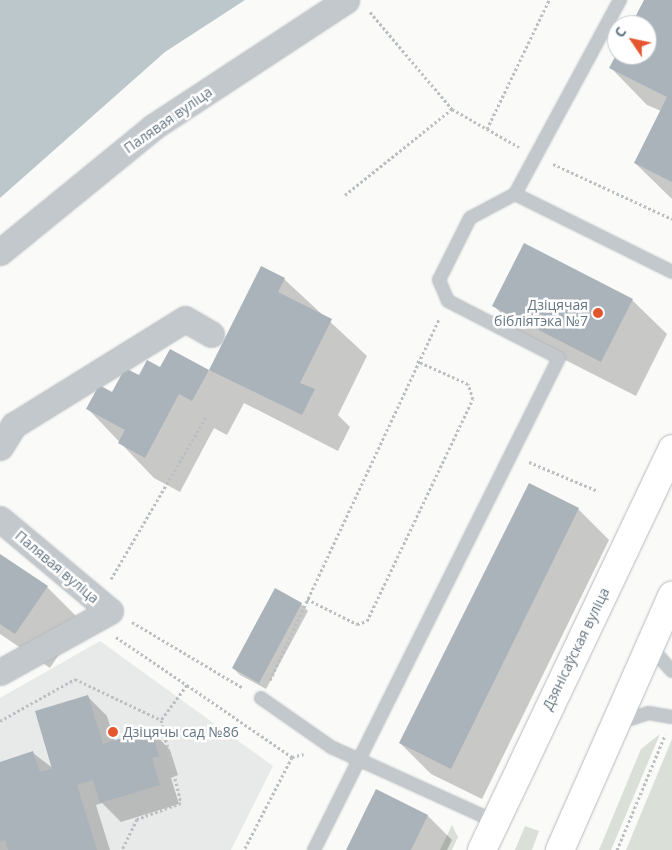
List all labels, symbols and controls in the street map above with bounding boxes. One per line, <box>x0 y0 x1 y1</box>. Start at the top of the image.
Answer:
north arrow <box>607 15 657 65</box>
text: С <box>610 23 630 41</box>
street label: Палявая вуліца <box>121 83 215 157</box>
place label: Дзіцячая бібліятэка №7 <box>494 297 588 330</box>
marker: Дзіцячая бібліятэка №7 <box>592 307 604 319</box>
street label: Палявая вуліца <box>12 527 102 607</box>
street label: Дзянісаўская вуліца <box>539 585 613 713</box>
place label: Дзіцячы сад №86 <box>123 724 239 740</box>
marker: Дзіцячы сад №86 <box>107 726 119 738</box>

